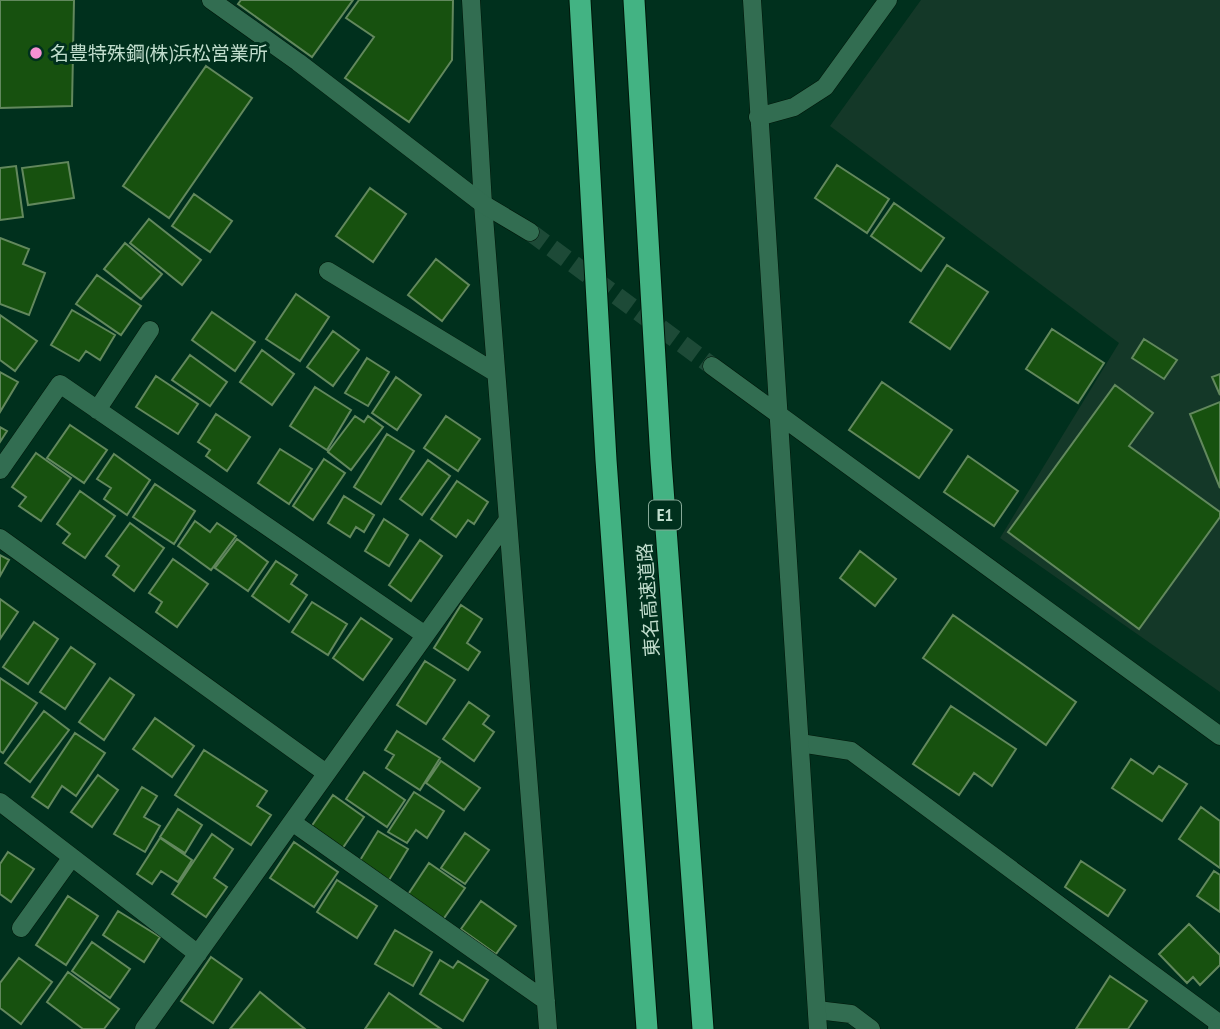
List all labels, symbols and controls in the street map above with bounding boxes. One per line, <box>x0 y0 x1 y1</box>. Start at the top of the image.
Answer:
place label: 名豊特殊鋼(株)浜松営業所 <box>50 41 268 65</box>
marker: 名豊特殊鋼(株)浜松営業所 <box>28 45 44 61</box>
road number: E1 <box>649 500 681 530</box>
street label: 東名高速道路 <box>632 542 664 658</box>

